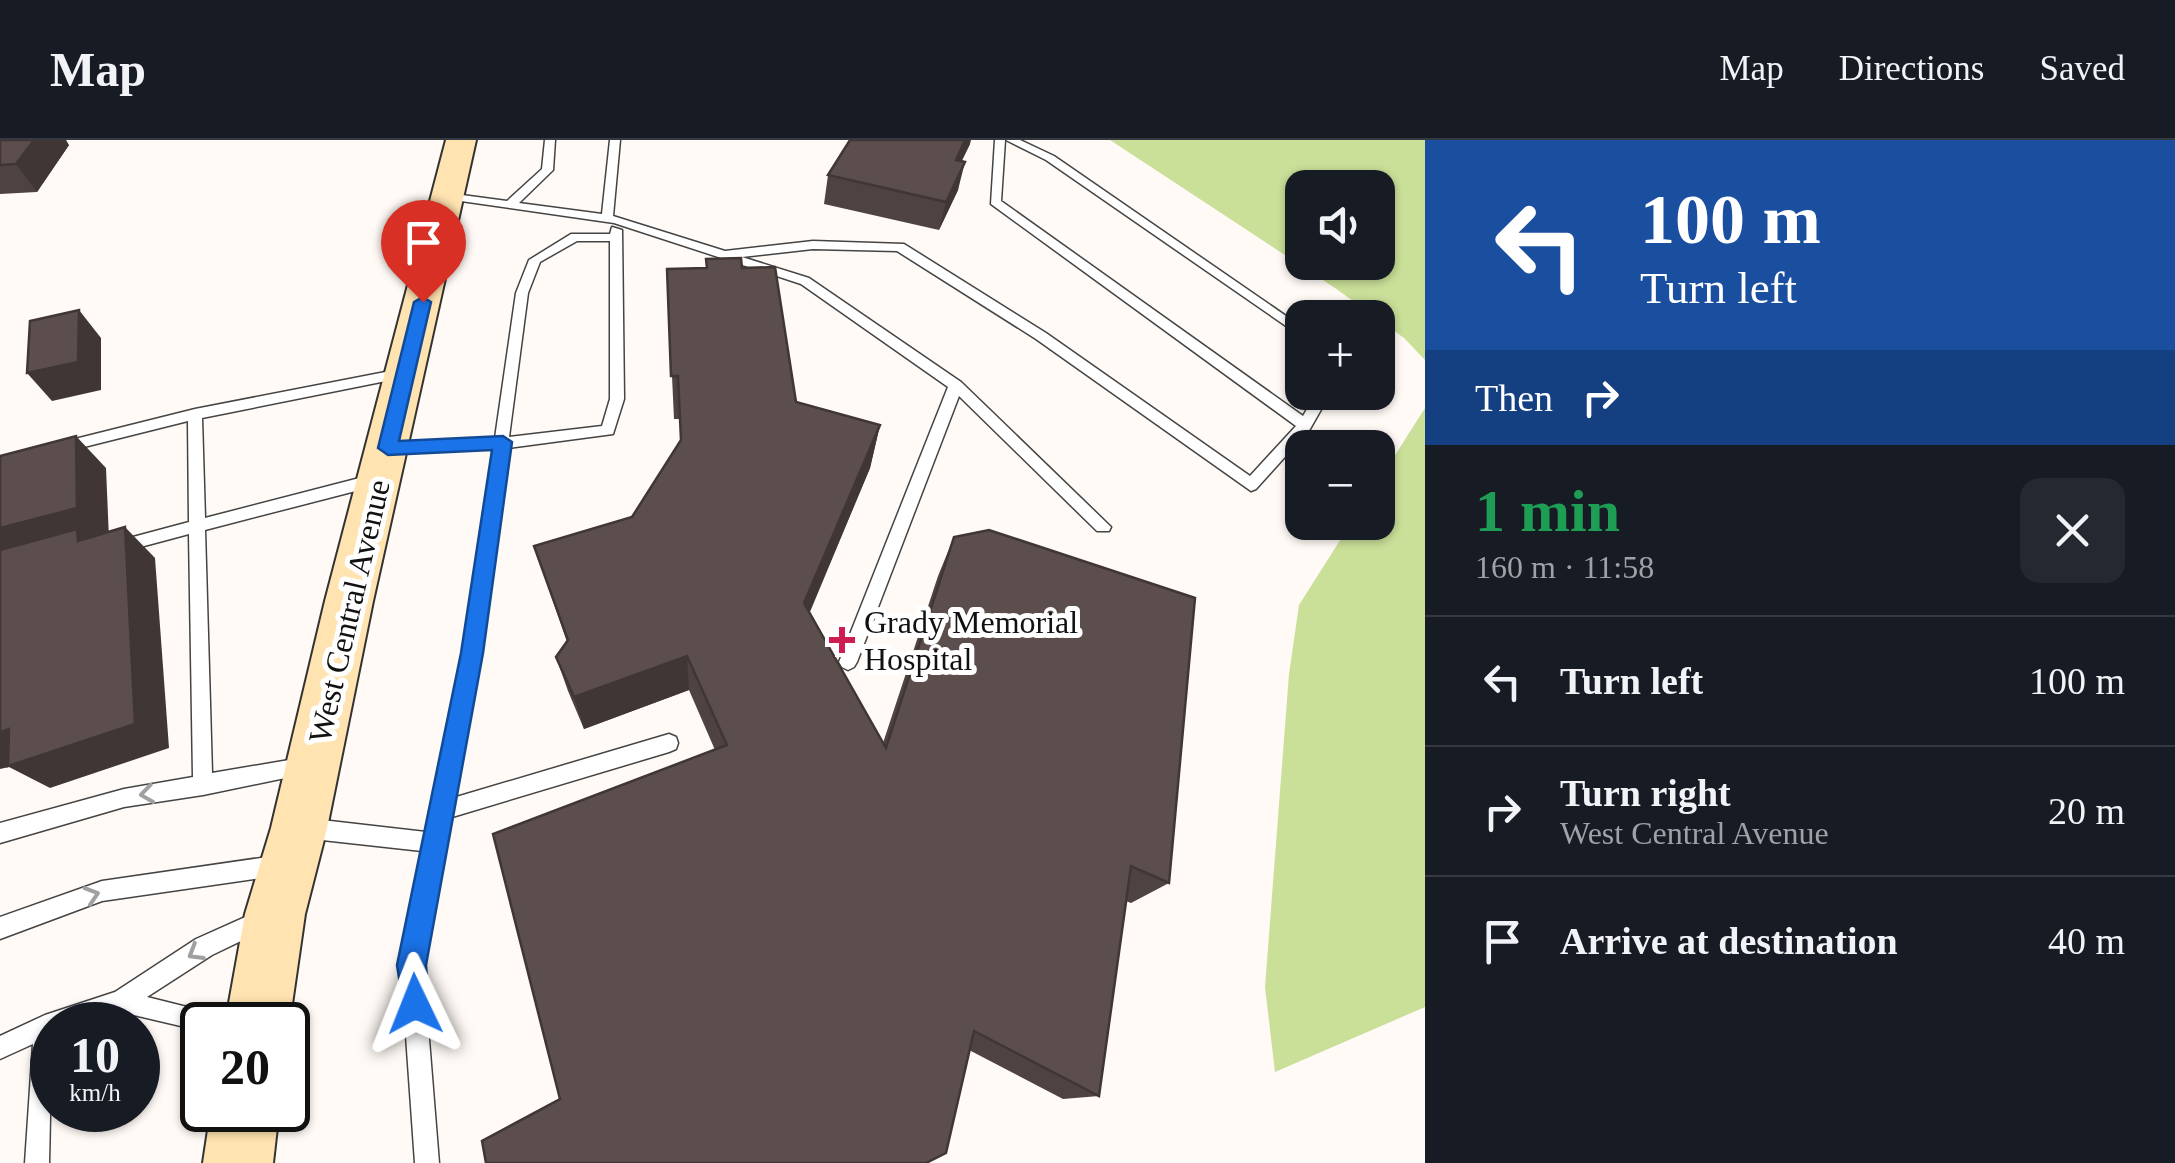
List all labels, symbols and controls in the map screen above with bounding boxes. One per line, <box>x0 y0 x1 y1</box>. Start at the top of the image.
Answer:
text: Map <box>50 43 146 96</box>
text: Map <box>1720 49 1784 88</box>
text: Directions <box>1839 49 1984 88</box>
text: Saved <box>2039 49 2125 88</box>
map controls <box>1285 170 1395 540</box>
button: sound <box>1285 170 1395 280</box>
icon: left <box>1475 180 1605 310</box>
text: 100 m <box>1640 181 1821 258</box>
pin <box>381 200 466 303</box>
icon: arrive <box>396 215 451 270</box>
text: Turn left <box>1640 263 1797 313</box>
button: + <box>1285 300 1395 410</box>
icon: right <box>1573 370 1628 425</box>
text: Then <box>1475 377 1553 419</box>
button: − <box>1285 430 1395 540</box>
street label: West Central Avenue <box>301 476 397 746</box>
text: 1 min <box>1475 478 1620 544</box>
button: close <box>2020 478 2125 583</box>
text: 160 m · 11:58 <box>1475 549 1654 585</box>
place label: Grady Memorial Hospital <box>864 604 1078 677</box>
marker: Grady Memorial Hospital <box>829 627 855 653</box>
icon: left <box>1475 654 1530 709</box>
text: Turn left <box>1560 660 1703 702</box>
text: 100 m <box>2029 660 2125 702</box>
text: Turn right <box>1560 772 1731 814</box>
one-way arrow <box>139 783 156 804</box>
icon: right <box>1475 784 1530 839</box>
text: 20 m <box>2048 790 2125 832</box>
text: West Central Avenue <box>1560 815 1829 851</box>
one-way arrow <box>82 887 99 907</box>
icon: arrive <box>1475 914 1530 969</box>
text: Arrive at destination <box>1560 920 1898 962</box>
text: 40 m <box>2048 920 2125 962</box>
one-way arrow <box>188 941 206 960</box>
position arrow <box>363 952 467 1056</box>
speed limit sign: 20 <box>180 1002 310 1132</box>
text: 10 <box>70 1027 120 1083</box>
text: km/h <box>69 1079 121 1106</box>

